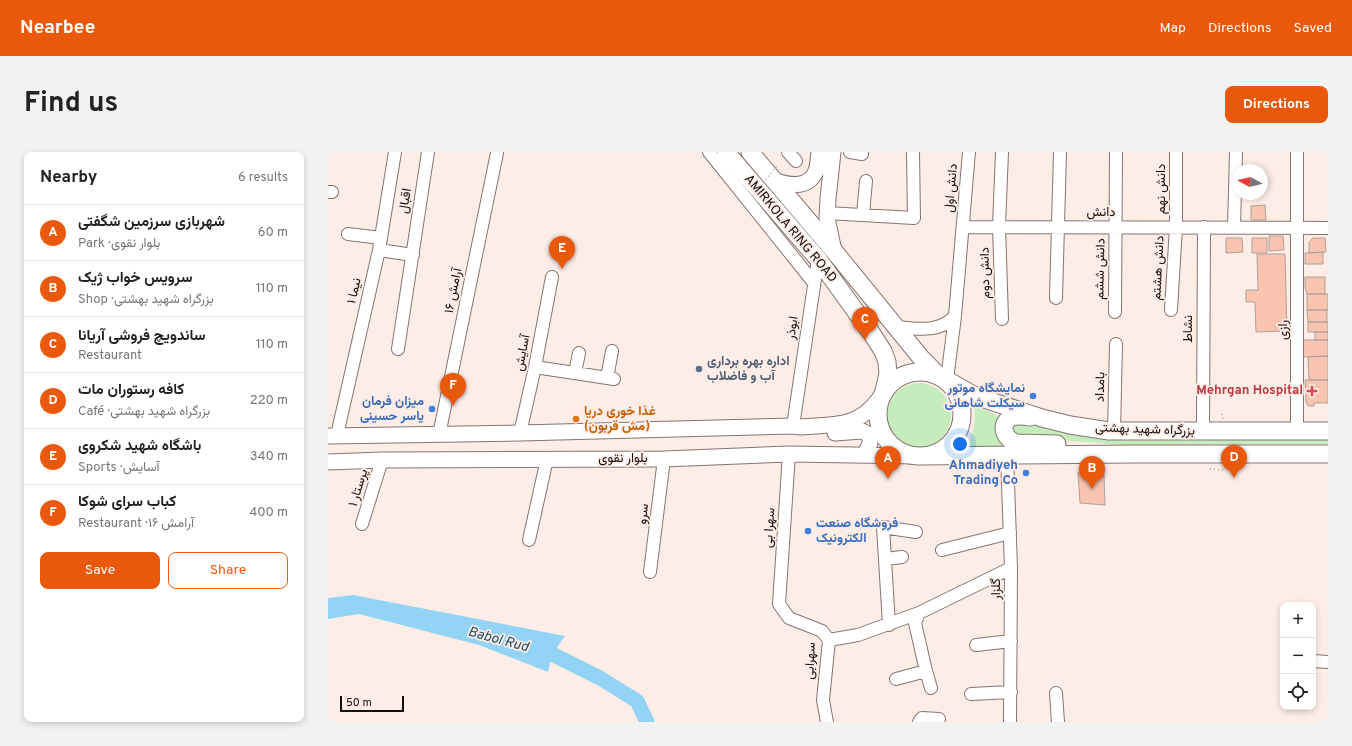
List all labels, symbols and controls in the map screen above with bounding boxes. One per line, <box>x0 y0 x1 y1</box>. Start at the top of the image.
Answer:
text: Nearbee <box>20 16 95 40</box>
text: Map <box>1160 20 1186 37</box>
text: Directions <box>1208 20 1272 37</box>
text: Saved <box>1294 20 1332 37</box>
text: Find us <box>24 86 118 122</box>
button: Directions <box>1225 86 1328 123</box>
street label: دانش اول <box>942 163 962 213</box>
street label: دانش نهم <box>1154 164 1170 214</box>
north arrow <box>1232 164 1268 200</box>
text: Nearby <box>40 167 97 189</box>
text: 6 results <box>238 170 288 186</box>
street label: AMIRKOLA RING ROAD <box>740 172 840 286</box>
street label: اقبال <box>396 187 416 215</box>
street label: دانش <box>1086 205 1116 221</box>
text: شهربازی سرزمین شگفتی <box>78 213 225 232</box>
text: A <box>48 225 58 241</box>
text: 60 m <box>258 225 288 241</box>
street label: دانش هشتم <box>1149 235 1169 301</box>
text: Park · بلوار نقوی <box>78 236 160 252</box>
pin: E <box>549 236 575 269</box>
street label: دانش ششم <box>1092 238 1110 300</box>
street label: دانش دوم <box>978 247 994 299</box>
street label: آرامش ۱۶ <box>442 266 466 315</box>
text: سرویس خواب ژیک <box>78 269 193 288</box>
street label: نیما ۱ <box>344 276 366 306</box>
text: B <box>49 281 57 297</box>
text: 110 m <box>256 281 288 297</box>
text: Shop · بزرگراه شهید بهشتی <box>78 292 214 308</box>
pin: C <box>852 307 878 340</box>
street label: ابوذر <box>783 315 803 342</box>
street label: نشاط <box>1181 315 1197 343</box>
street label: رازی <box>1276 320 1292 340</box>
text: ساندویچ فروشی آریانا <box>78 327 206 346</box>
street label: آسایش <box>512 332 535 373</box>
text: C <box>49 337 57 353</box>
text: 110 m <box>256 337 288 353</box>
text: Restaurant <box>78 348 142 364</box>
place label: اداره بهره برداری آب و فاضلاب <box>707 354 790 385</box>
marker: اداره بهره برداری آب و فاضلاب <box>694 364 704 374</box>
street label: بامداد <box>1093 372 1109 402</box>
pin: F <box>440 373 466 406</box>
text: کافه رستوران مات <box>78 381 184 400</box>
place label: نمایشگاه موتور سیکلت شاهانی <box>945 381 1025 412</box>
place label: Mehrgan Hospital <box>1196 383 1303 399</box>
marker: Mehrgan Hospital <box>1306 385 1318 397</box>
marker: نمایشگاه موتور سیکلت شاهانی <box>1028 391 1038 401</box>
text: D <box>48 393 58 409</box>
text: 220 m <box>250 393 288 409</box>
place label: میزان فرمان یاسر حسینی <box>360 394 424 425</box>
text: Café · بزرگراه شهید بهشتی <box>78 404 210 420</box>
marker: میزان فرمان یاسر حسینی <box>427 404 437 414</box>
place label: غذا خوری دریا (مش قربون) <box>584 404 656 435</box>
marker: غذا خوری دریا (مش قربون) <box>571 414 581 424</box>
street label: بزرگراه شهید بهشتی <box>1095 420 1195 440</box>
your location <box>950 434 970 454</box>
text: باشگاه شهید شکروی <box>78 437 201 456</box>
pin: D <box>1221 445 1247 478</box>
pin: A <box>875 446 901 479</box>
text: E <box>49 449 57 465</box>
text: 340 m <box>250 449 288 465</box>
street label: بلوار نقوی <box>598 451 648 467</box>
pin: B <box>1079 456 1105 489</box>
place label: Ahmadiyeh Trading Co <box>949 458 1018 489</box>
text: Sports · آسایش <box>78 460 160 476</box>
street label: پرستار ۱ <box>346 467 372 509</box>
marker: Ahmadiyeh Trading Co <box>1021 468 1031 478</box>
text: کباب سرای شوکا <box>78 493 176 512</box>
street label: سرو <box>635 503 653 525</box>
text: F <box>49 505 57 521</box>
text: 400 m <box>249 505 288 521</box>
street label: سهرا بی <box>761 507 779 549</box>
text: Restaurant · آرامش ۱۶ <box>78 516 194 532</box>
place label: فروشگاه صنعت الکترونیک <box>816 516 898 547</box>
marker: فروشگاه صنعت الکترونیک <box>803 526 813 536</box>
button: Save <box>40 552 160 589</box>
button: Share <box>168 552 288 589</box>
street label: گلزار <box>989 578 1005 601</box>
map controls <box>1280 602 1316 710</box>
button: + <box>1280 602 1316 638</box>
water label: Babol Rud <box>466 624 531 657</box>
button: − <box>1280 638 1316 674</box>
street label: سهرابی <box>802 642 820 680</box>
button: locate <box>1280 674 1316 710</box>
scale bar <box>340 694 404 713</box>
text: 50 m <box>346 696 372 710</box>

